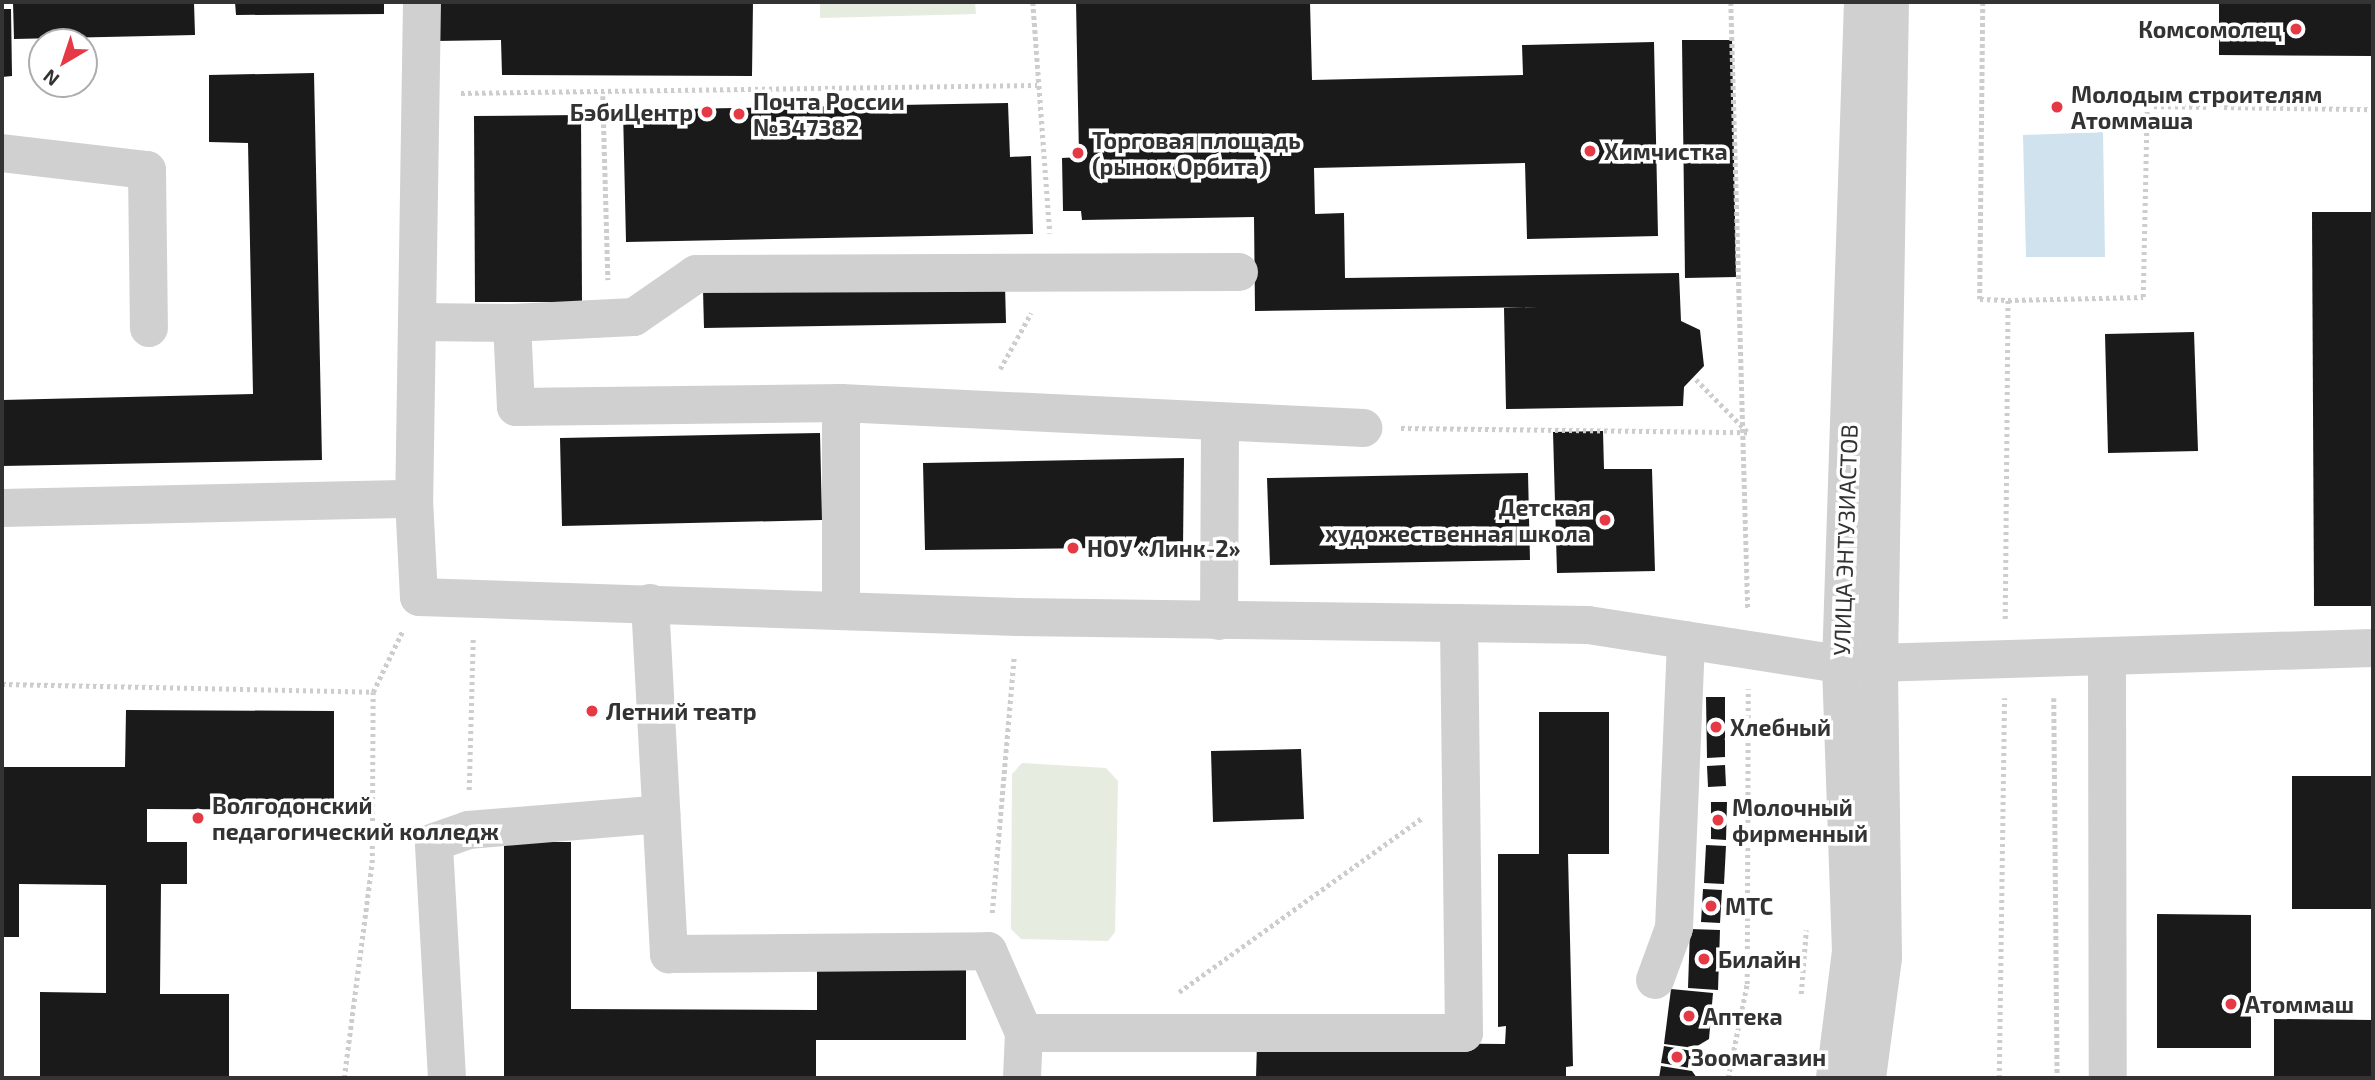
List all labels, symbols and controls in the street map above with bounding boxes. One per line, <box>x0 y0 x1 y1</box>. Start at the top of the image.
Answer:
place label: Комсомолец <box>2138 15 2282 43</box>
marker: Комсомолец <box>2288 21 2304 37</box>
north arrow <box>28 28 98 98</box>
text: N <box>38 65 63 91</box>
place label: Молодым строителям Атоммаша <box>2071 80 2322 134</box>
place label: Почта России №347382 <box>753 87 905 141</box>
place label: БэбиЦентр <box>570 98 693 126</box>
marker: Молодым строителям Атоммаша <box>2049 99 2065 115</box>
marker: БэбиЦентр <box>699 104 715 120</box>
marker: Почта России №347382 <box>731 106 747 122</box>
place label: Торговая площадь (рынок Орбита) <box>1092 126 1301 180</box>
place label: Химчистка <box>1604 137 1728 165</box>
marker: Химчистка <box>1582 143 1598 159</box>
marker: Торговая площадь (рынок Орбита) <box>1070 145 1086 161</box>
street label: УЛИЦА ЭНТУЗИАСТОВ <box>1827 424 1863 656</box>
place label: Детская художественная школа <box>1325 493 1591 547</box>
marker: Детская художественная школа <box>1597 512 1613 528</box>
place label: НОУ «Линк-2» <box>1087 534 1240 562</box>
marker: НОУ «Линк-2» <box>1065 540 1081 556</box>
place label: Летний театр <box>606 697 757 725</box>
marker: Летний театр <box>584 703 600 719</box>
place label: Хлебный <box>1730 713 1831 741</box>
marker: Хлебный <box>1708 719 1724 735</box>
place label: Волгодонский педагогический колледж <box>212 791 499 845</box>
place label: Молочный фирменный <box>1732 793 1868 847</box>
marker: Волгодонский педагогический колледж <box>190 810 206 826</box>
marker: Молочный фирменный <box>1710 812 1726 828</box>
place label: МТС <box>1725 892 1773 920</box>
marker: МТС <box>1703 898 1719 914</box>
place label: Билайн <box>1718 945 1801 973</box>
marker: Билайн <box>1696 951 1712 967</box>
place label: Атоммаш <box>2245 990 2354 1018</box>
marker: Атоммаш <box>2223 996 2239 1012</box>
place label: Аптека <box>1703 1002 1783 1030</box>
marker: Аптека <box>1681 1008 1697 1024</box>
place label: Зоомагазин <box>1691 1043 1826 1071</box>
marker: Зоомагазин <box>1669 1049 1685 1065</box>

